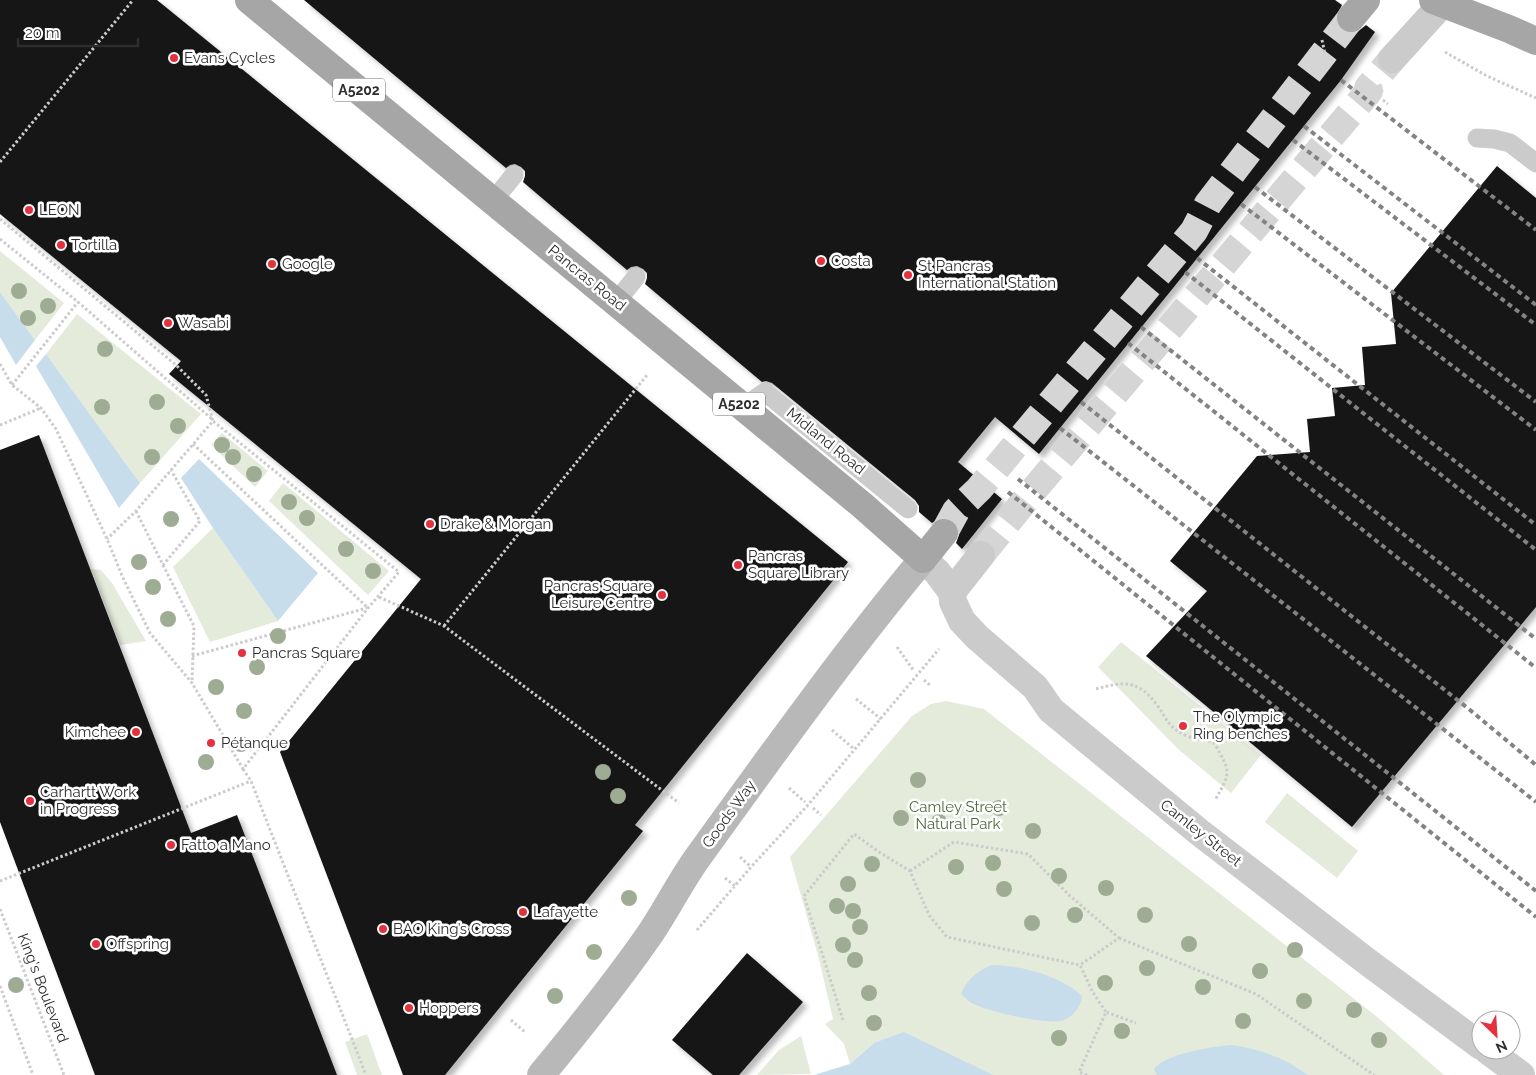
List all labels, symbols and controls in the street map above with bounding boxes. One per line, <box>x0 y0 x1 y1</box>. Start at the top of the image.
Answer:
scale bar <box>18 15 138 47</box>
text: 20 m <box>25 24 60 42</box>
place label: Evans Cycles <box>184 49 275 67</box>
marker: Evans Cycles <box>168 52 180 64</box>
road number: A5202 <box>333 78 385 102</box>
place label: LEON <box>39 201 80 219</box>
marker: LEON <box>23 204 35 216</box>
place label: Tortilla <box>71 236 117 254</box>
marker: Tortilla <box>55 239 67 251</box>
street label: Pancras Road <box>544 241 630 315</box>
place label: Costa <box>831 252 871 270</box>
place label: Google <box>282 255 333 273</box>
marker: Costa <box>815 255 827 267</box>
place label: St Pancras International Station <box>918 257 1056 292</box>
marker: Google <box>266 258 278 270</box>
marker: St Pancras International Station <box>902 269 914 281</box>
place label: Wasabi <box>178 314 229 332</box>
marker: Wasabi <box>162 317 174 329</box>
road number: A5202 <box>713 392 765 416</box>
street label: Midland Road <box>783 404 869 478</box>
place label: Drake & Morgan <box>440 515 551 533</box>
marker: Drake & Morgan <box>424 518 436 530</box>
place label: Pancras Square Library <box>748 547 849 582</box>
marker: Pancras Square Library <box>732 559 744 571</box>
place label: Pancras Square Leisure Centre <box>544 577 652 612</box>
marker: Pancras Square Leisure Centre <box>656 589 668 601</box>
place label: Pancras Square <box>252 644 360 662</box>
marker: Pancras Square <box>236 647 248 659</box>
place label: The Olympic Ring benches <box>1193 708 1288 743</box>
marker: The Olympic Ring benches <box>1177 720 1189 732</box>
place label: Kimchee <box>65 723 126 741</box>
marker: Kimchee <box>130 726 142 738</box>
place label: Pétanque <box>221 734 288 752</box>
marker: Pétanque <box>205 737 217 749</box>
street label: Goods Way <box>698 777 760 851</box>
place label: Carhartt Work in Progress <box>40 783 136 818</box>
marker: Carhartt Work in Progress <box>24 795 36 807</box>
street label: Camley Street <box>1157 796 1245 870</box>
park label: Camley Street Natural Park <box>909 798 1007 833</box>
place label: Fatto a Mano <box>181 836 271 854</box>
marker: Fatto a Mano <box>165 839 177 851</box>
place label: Lafayette <box>533 903 598 921</box>
marker: Lafayette <box>517 906 529 918</box>
place label: BAO King’s Cross <box>393 920 510 938</box>
marker: BAO King’s Cross <box>377 923 389 935</box>
street label: King's Boulevard <box>14 931 72 1045</box>
place label: Offspring <box>106 935 169 953</box>
marker: Offspring <box>90 938 102 950</box>
place label: Hoppers <box>419 999 479 1017</box>
marker: Hoppers <box>403 1002 415 1014</box>
north arrow <box>1471 1010 1521 1060</box>
text: N <box>1493 1037 1510 1056</box>

